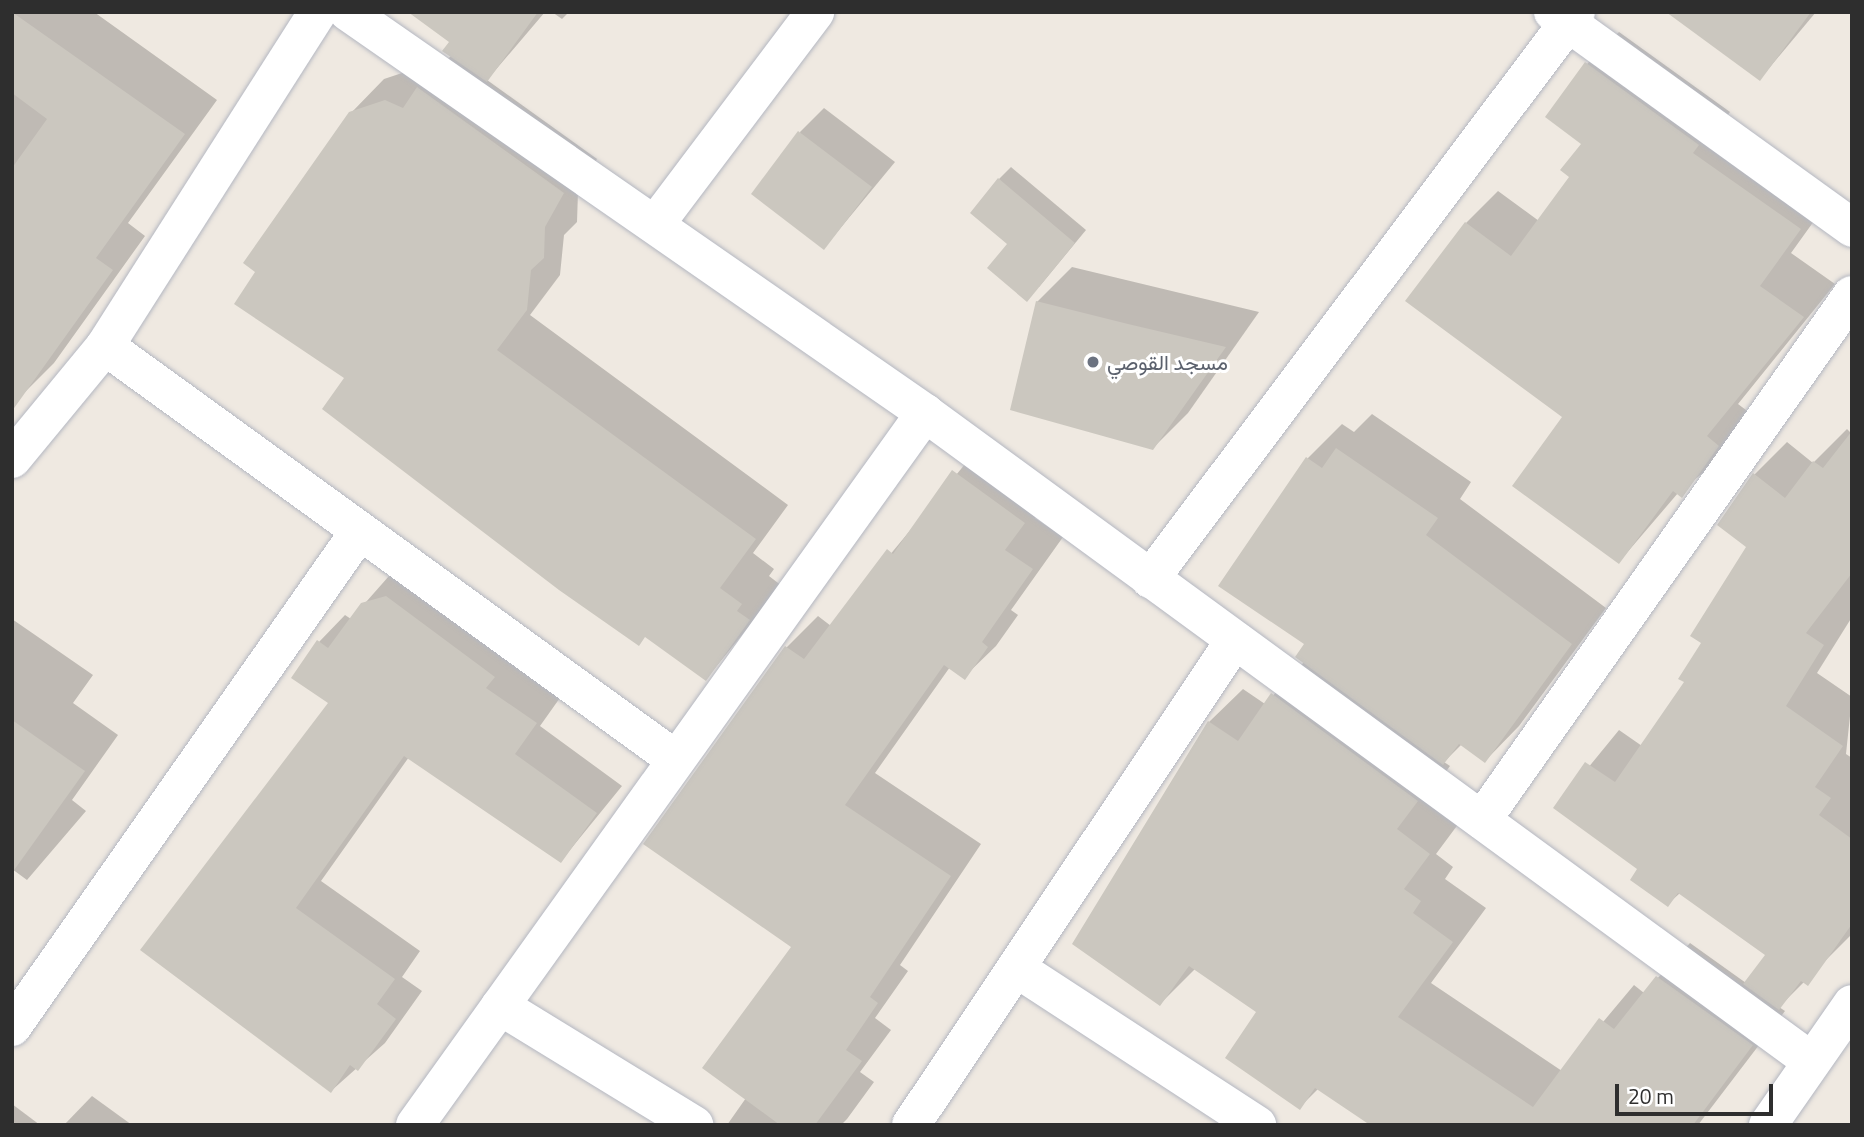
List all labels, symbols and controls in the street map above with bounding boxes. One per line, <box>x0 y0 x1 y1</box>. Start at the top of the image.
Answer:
place label: مسجد القوصي <box>1107 349 1228 375</box>
marker: مسجد القوصي <box>1085 354 1101 370</box>
scale bar <box>1619 1070 1776 1114</box>
text: 20 m <box>1628 1080 1674 1112</box>

